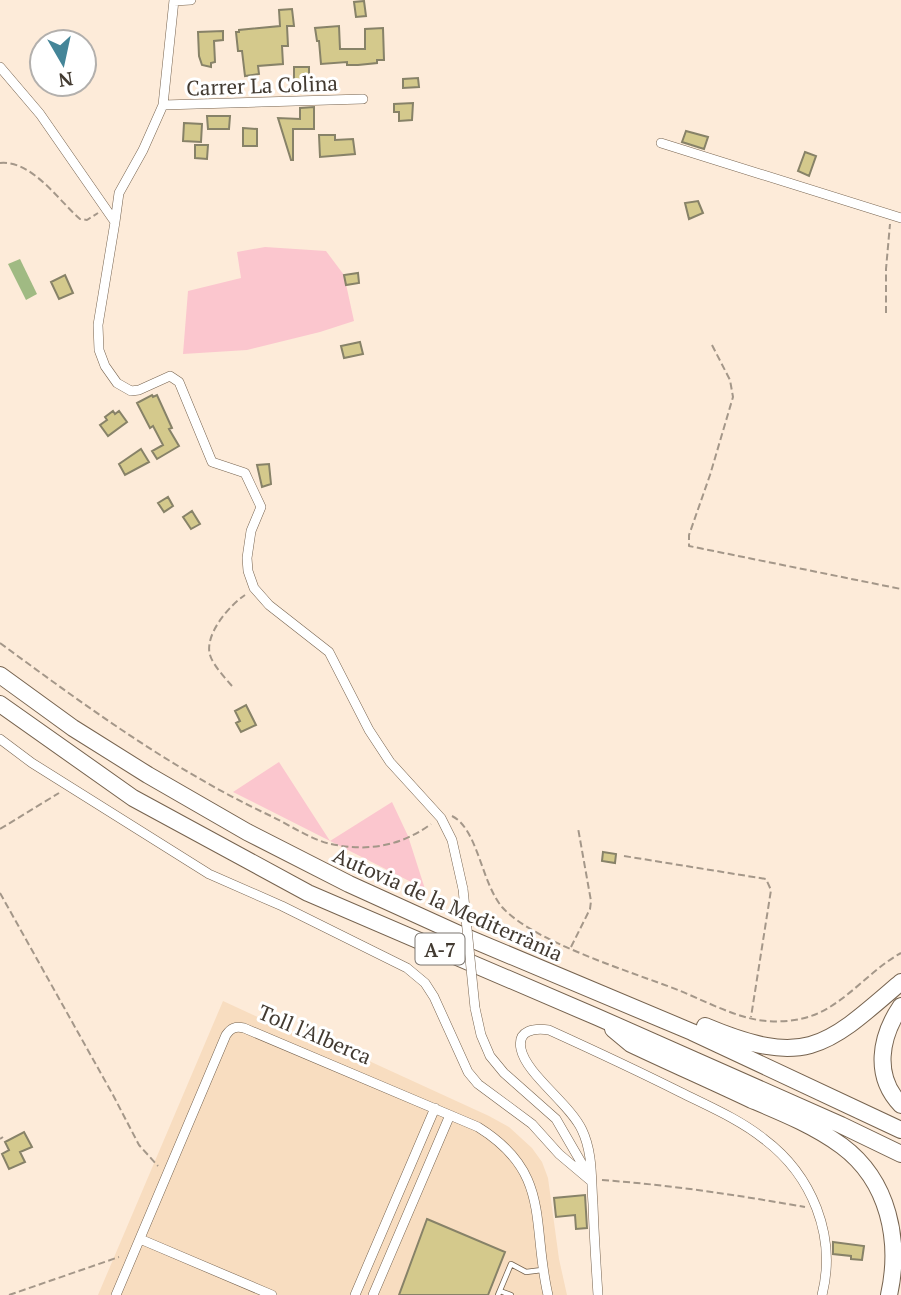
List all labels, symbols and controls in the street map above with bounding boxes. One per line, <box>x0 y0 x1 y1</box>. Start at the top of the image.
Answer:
north arrow <box>28 28 98 98</box>
text: N <box>56 67 75 94</box>
street label: Carrer La Colina <box>186 68 339 102</box>
street label: Autovia de la Mediterrània <box>329 841 568 968</box>
road number: A-7 <box>416 934 464 965</box>
street label: Toll l'Alberca <box>254 998 376 1071</box>

